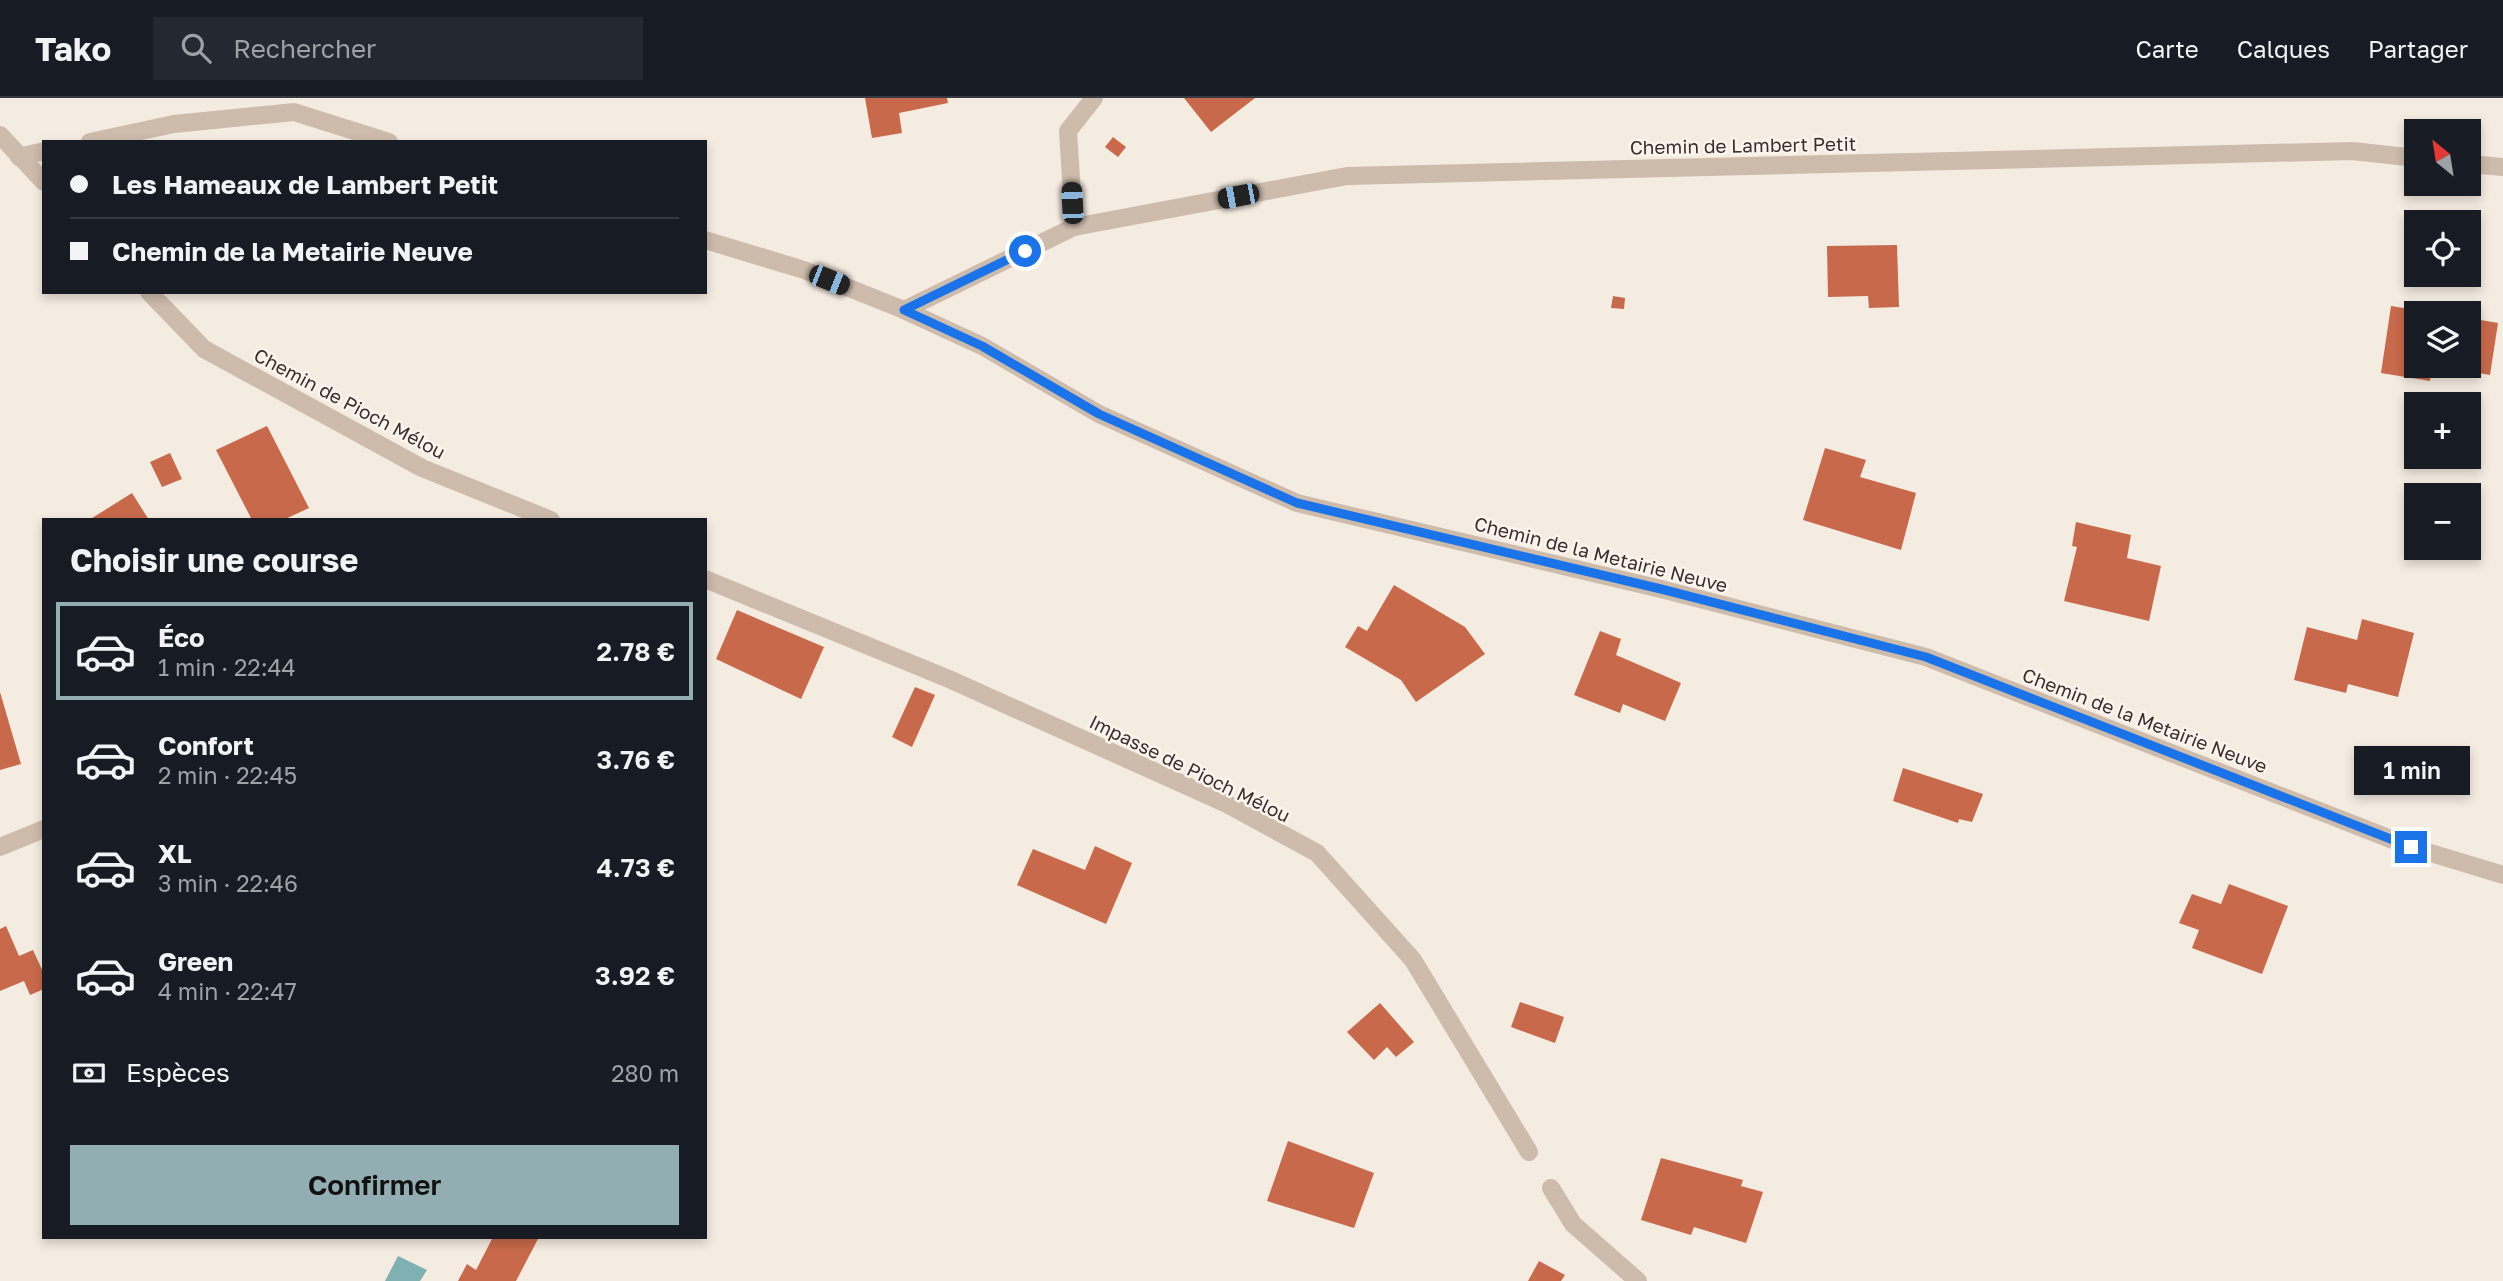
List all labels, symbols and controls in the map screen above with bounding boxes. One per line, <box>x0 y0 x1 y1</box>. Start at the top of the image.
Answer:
search box <box>153 17 643 80</box>
text: Tako <box>35 29 111 68</box>
icon: search <box>177 29 215 67</box>
text: Rechercher <box>233 33 376 64</box>
text: Carte <box>2135 34 2199 63</box>
text: Calques <box>2237 34 2330 63</box>
text: Partager <box>2368 34 2468 63</box>
north arrow <box>2404 119 2482 196</box>
map controls <box>2404 119 2481 560</box>
street label: Chemin de Lambert Petit <box>1630 132 1856 158</box>
text: Les Hameaux de Lambert Petit <box>112 169 498 200</box>
car <box>1061 181 1084 225</box>
car <box>1216 182 1261 210</box>
button: locate <box>2404 210 2481 287</box>
route start <box>1009 235 1041 267</box>
text: Chemin de la Metairie Neuve <box>112 236 473 267</box>
car <box>806 262 853 298</box>
button: layers <box>2404 301 2481 378</box>
street label: Chemin de Pioch Mélou <box>250 343 450 463</box>
button: + <box>2404 392 2481 469</box>
button: − <box>2404 483 2481 560</box>
street label: Chemin de la Metairie Neuve <box>1472 511 1730 597</box>
text: Choisir une course <box>70 541 358 579</box>
icon: car <box>74 620 137 683</box>
text: Éco <box>158 622 205 653</box>
text: 2.78 € <box>597 636 675 667</box>
text: 1 min · 22:44 <box>158 653 296 681</box>
street label: Chemin de la Metairie Neuve <box>2019 663 2271 777</box>
street label: Impasse de Pioch Mélou <box>1086 709 1294 827</box>
icon: car <box>74 728 137 791</box>
text: Confort <box>158 730 254 761</box>
text: 3.76 € <box>597 744 675 775</box>
callout: 1 min <box>2353 746 2469 794</box>
text: 1 min <box>2383 756 2441 784</box>
text: 2 min · 22:45 <box>158 761 297 789</box>
route end <box>2395 831 2427 863</box>
icon: car <box>74 836 137 899</box>
text: XL <box>158 838 192 869</box>
text: 4.73 € <box>596 852 675 883</box>
text: 3 min · 22:46 <box>158 869 298 897</box>
icon: car <box>74 944 137 1007</box>
text: Green <box>158 946 233 977</box>
text: 3.92 € <box>595 960 675 991</box>
text: 4 min · 22:47 <box>158 977 297 1005</box>
icon: cash <box>70 1054 108 1092</box>
text: Espèces <box>126 1057 230 1088</box>
text: 280 m <box>611 1059 679 1087</box>
button: Confirmer <box>70 1145 679 1225</box>

